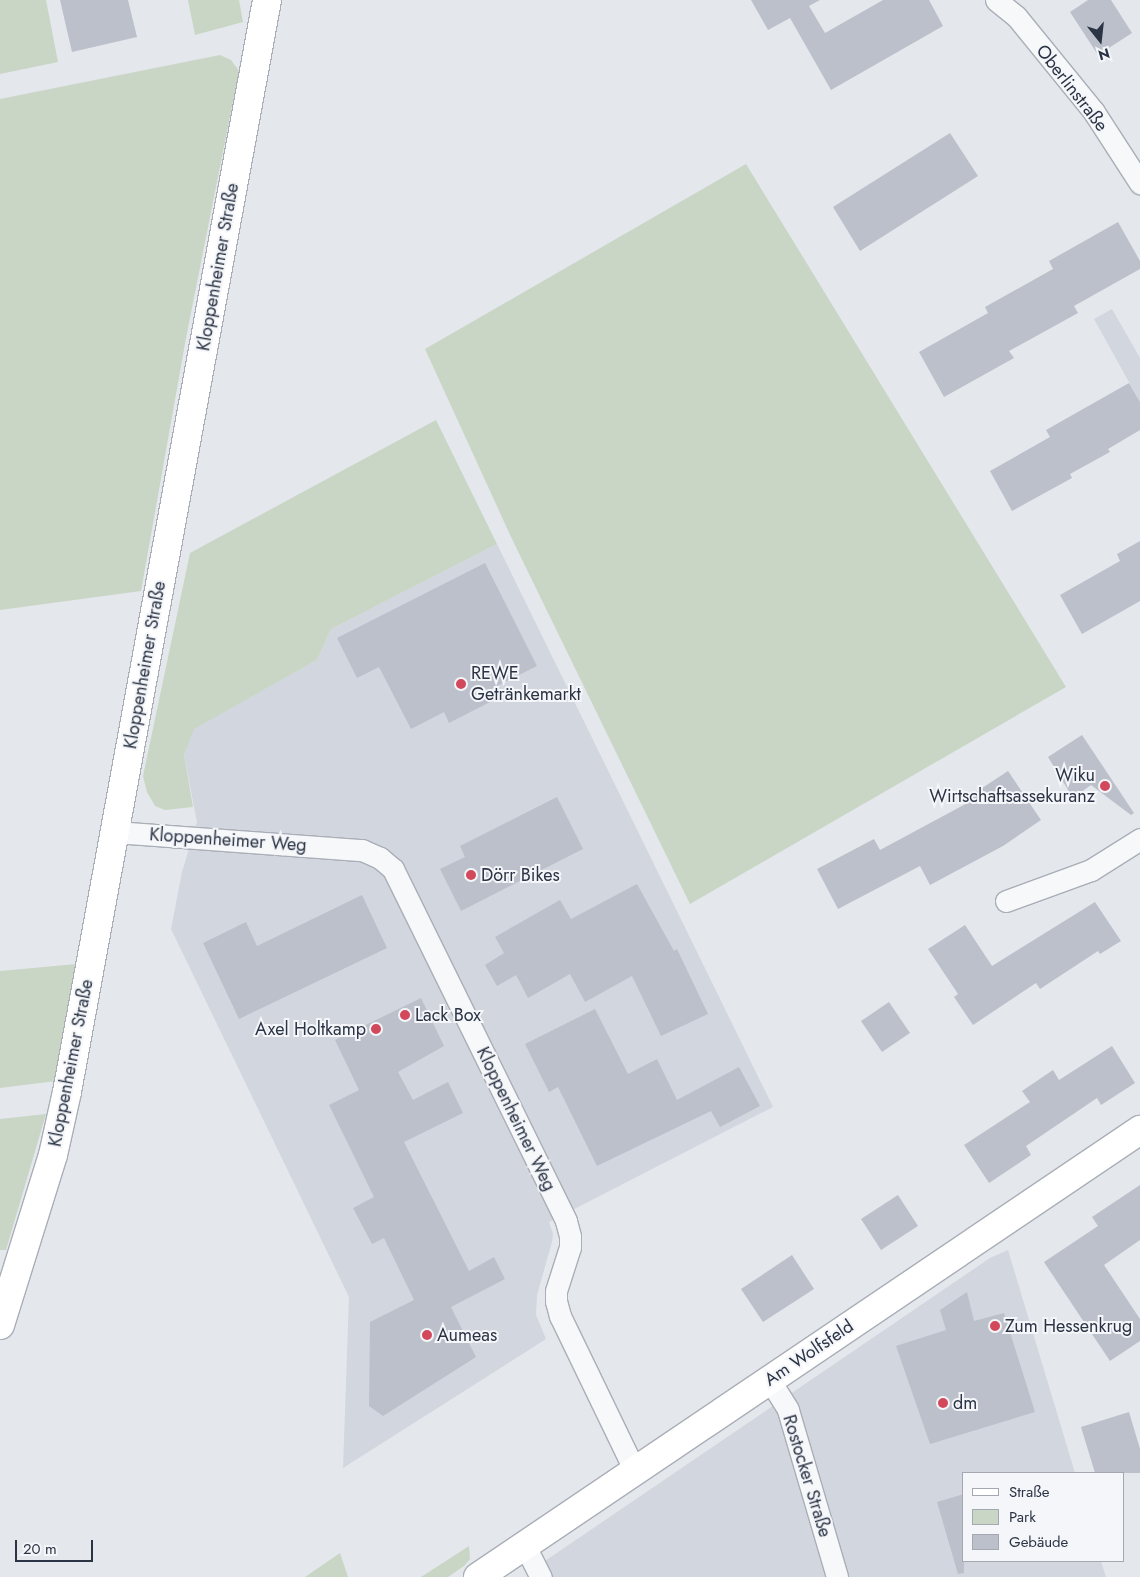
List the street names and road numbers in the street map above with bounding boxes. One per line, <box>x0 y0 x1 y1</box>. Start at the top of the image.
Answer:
street label: Oberlinstraße <box>1031 40 1113 136</box>
street label: Kloppenheimer Straße <box>193 181 243 353</box>
street label: Kloppenheimer Straße <box>120 579 170 751</box>
street label: Kloppenheimer Weg <box>149 824 307 856</box>
street label: Kloppenheimer Straße <box>44 977 98 1149</box>
street label: Kloppenheimer Weg <box>472 1043 560 1195</box>
street label: Am Wolfsfeld <box>760 1315 858 1391</box>
street label: Rostocker Straße <box>778 1412 836 1540</box>

